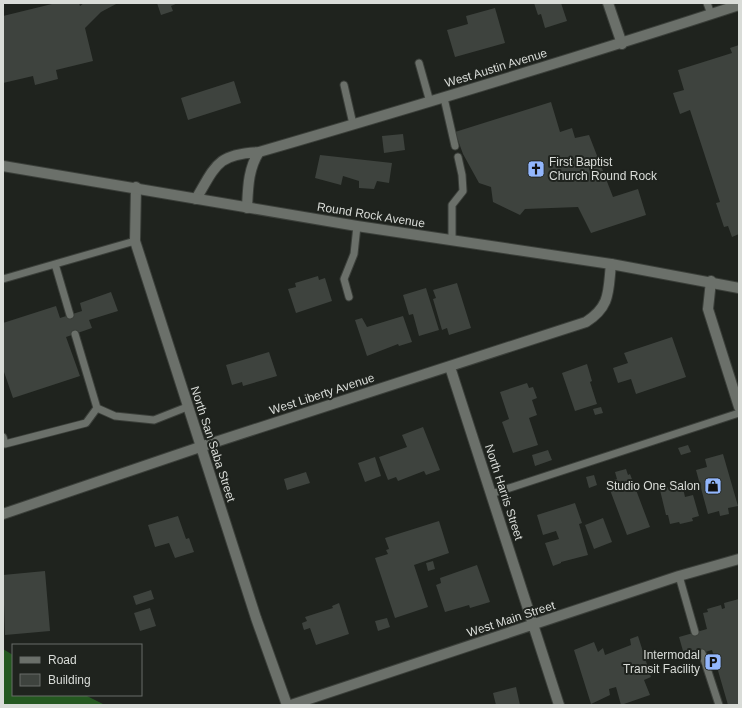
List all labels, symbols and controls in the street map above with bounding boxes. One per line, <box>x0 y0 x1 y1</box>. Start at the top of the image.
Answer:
street label: West Austin Avenue <box>443 46 549 90</box>
place label: First Baptist Church Round Rock <box>549 155 658 183</box>
church icon: First Baptist Church Round Rock <box>526 159 546 179</box>
street label: Round Rock Avenue <box>316 200 426 231</box>
street label: West Liberty Avenue <box>268 370 377 418</box>
street label: North San Saba Street <box>188 384 239 504</box>
street label: North Harris Street <box>482 442 526 542</box>
shop icon: Studio One Salon <box>703 476 723 496</box>
place label: Studio One Salon <box>606 479 700 493</box>
street label: West Main Street <box>465 598 557 640</box>
legend <box>12 644 142 696</box>
place label: Intermodal Transit Facility <box>623 648 700 676</box>
parking icon: Intermodal Transit Facility <box>703 652 723 672</box>
text: Road <box>48 653 77 667</box>
text: Building <box>48 673 91 687</box>

